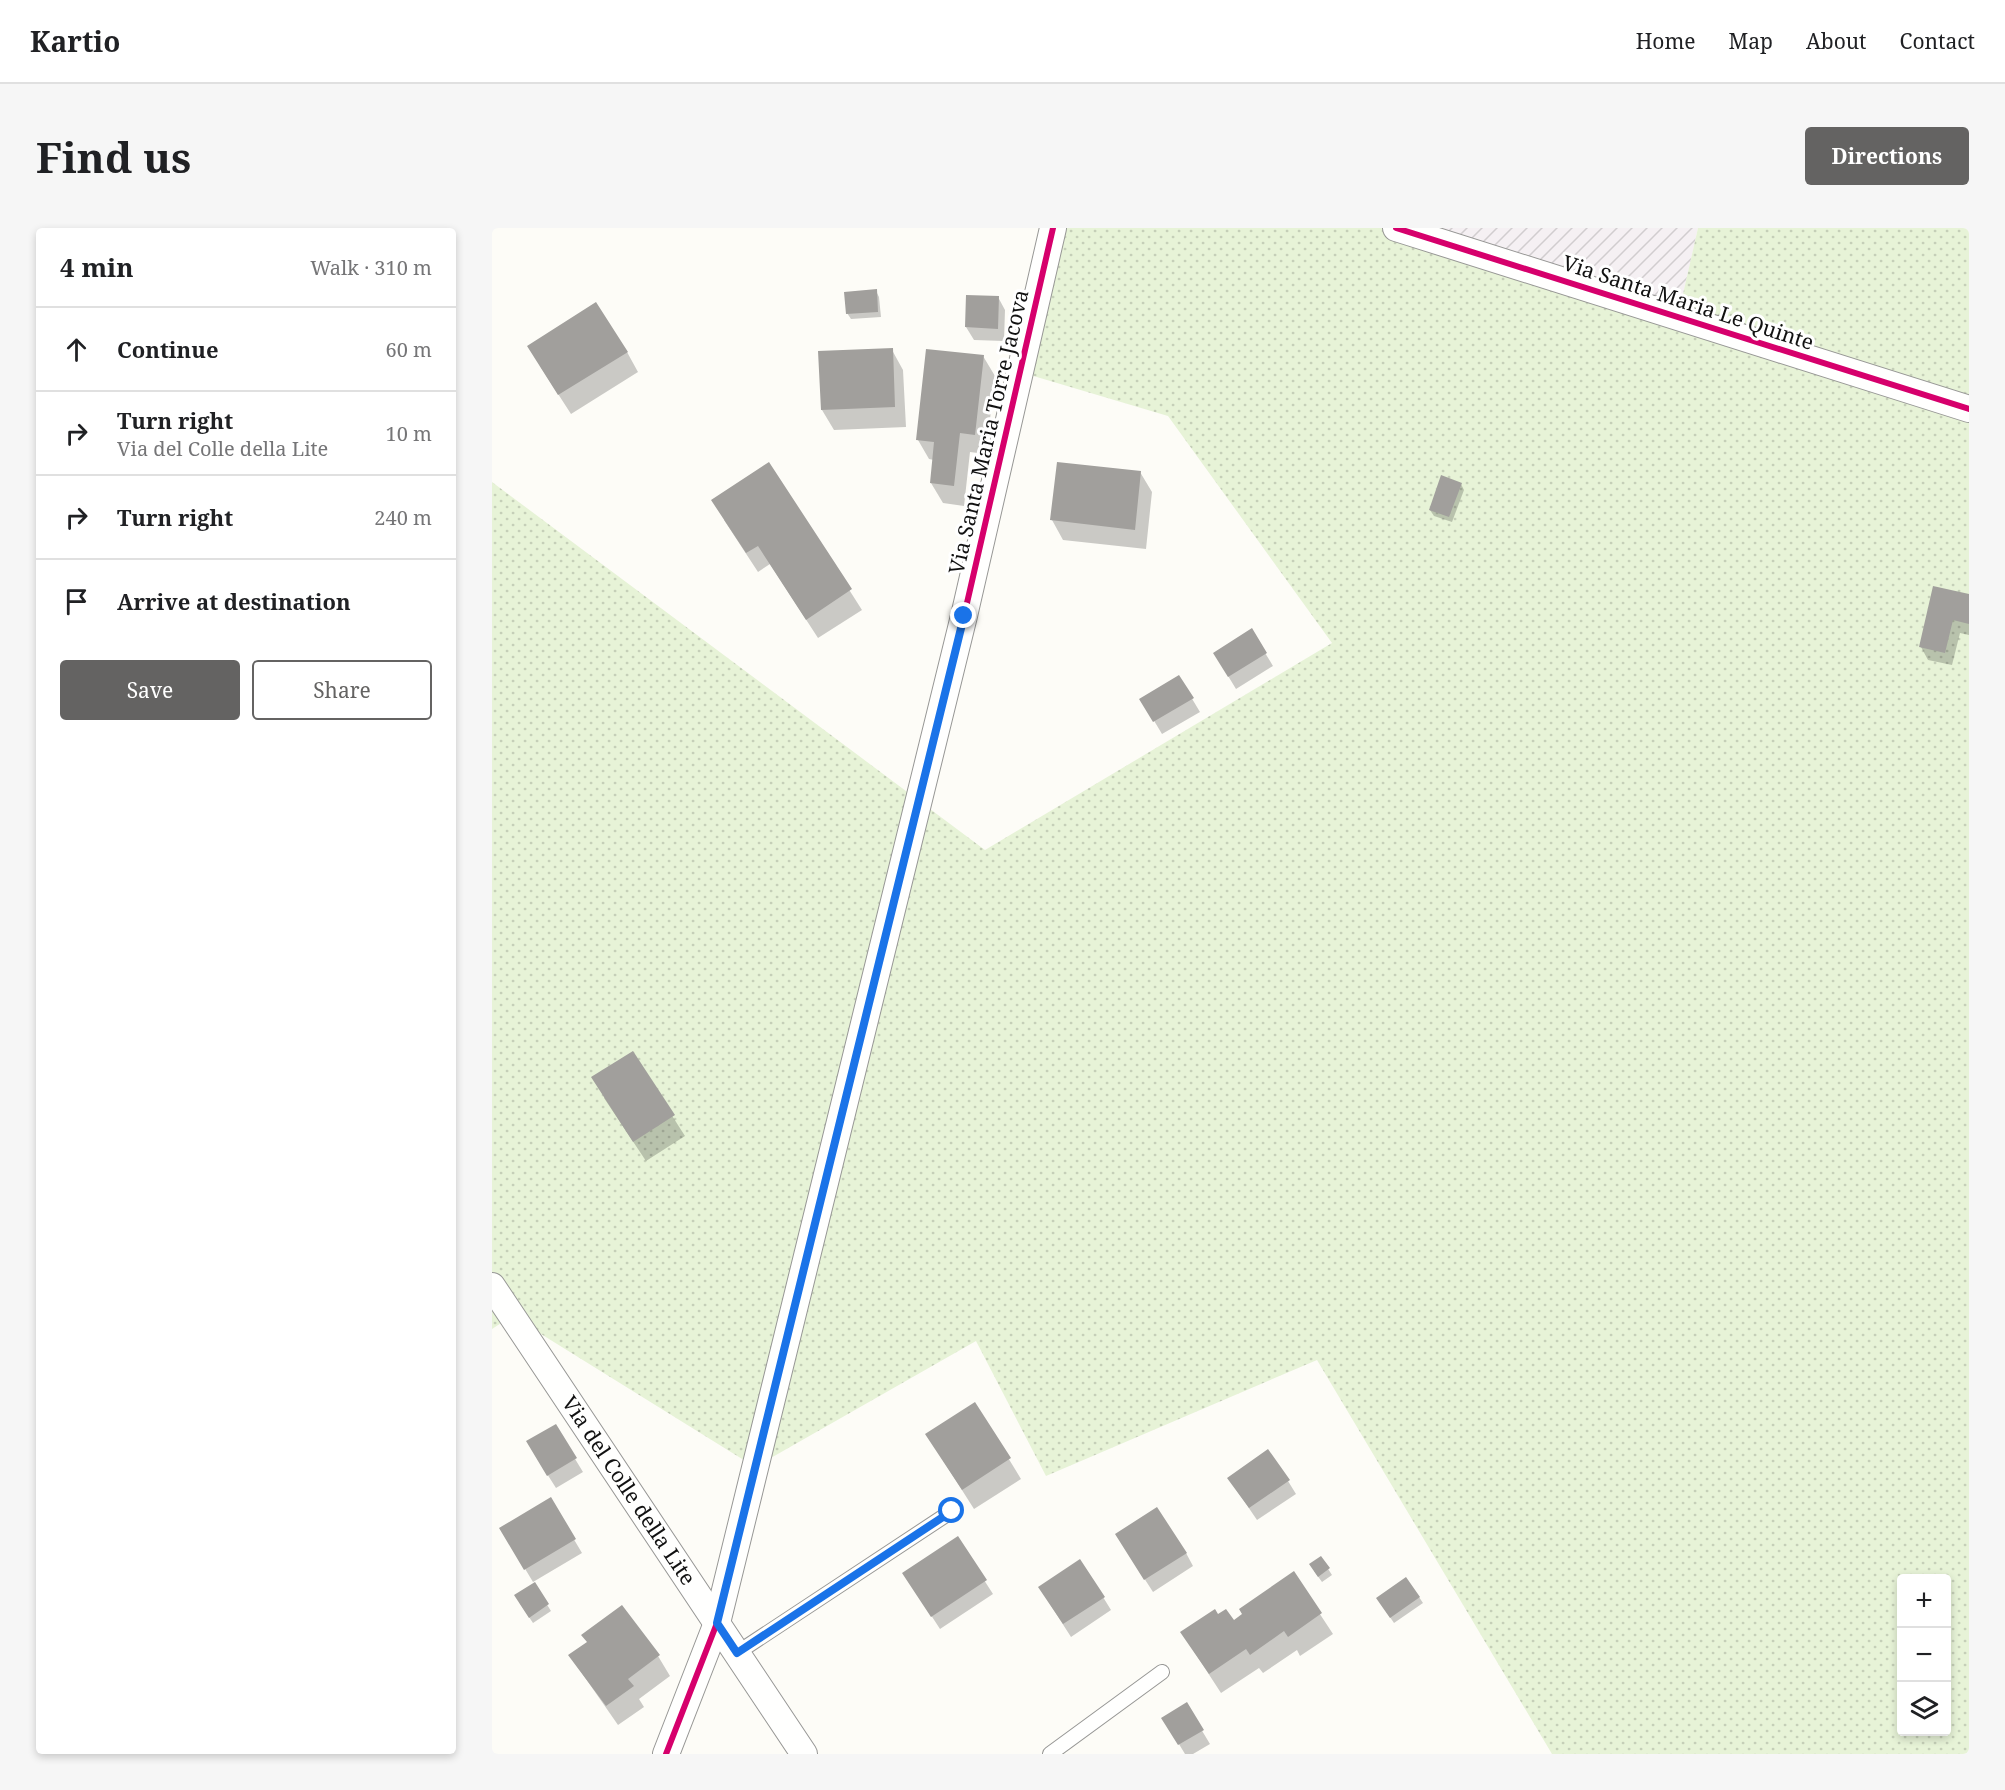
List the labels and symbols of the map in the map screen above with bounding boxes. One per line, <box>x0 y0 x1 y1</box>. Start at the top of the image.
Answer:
street label: Via Santa Maria Le Quinte <box>1559 248 1818 356</box>
street label: Via Santa Maria Torre Jacova <box>942 287 1034 577</box>
route end <box>950 602 976 628</box>
street label: Via del Colle della Lite <box>556 1390 703 1590</box>
route start <box>938 1497 964 1523</box>

